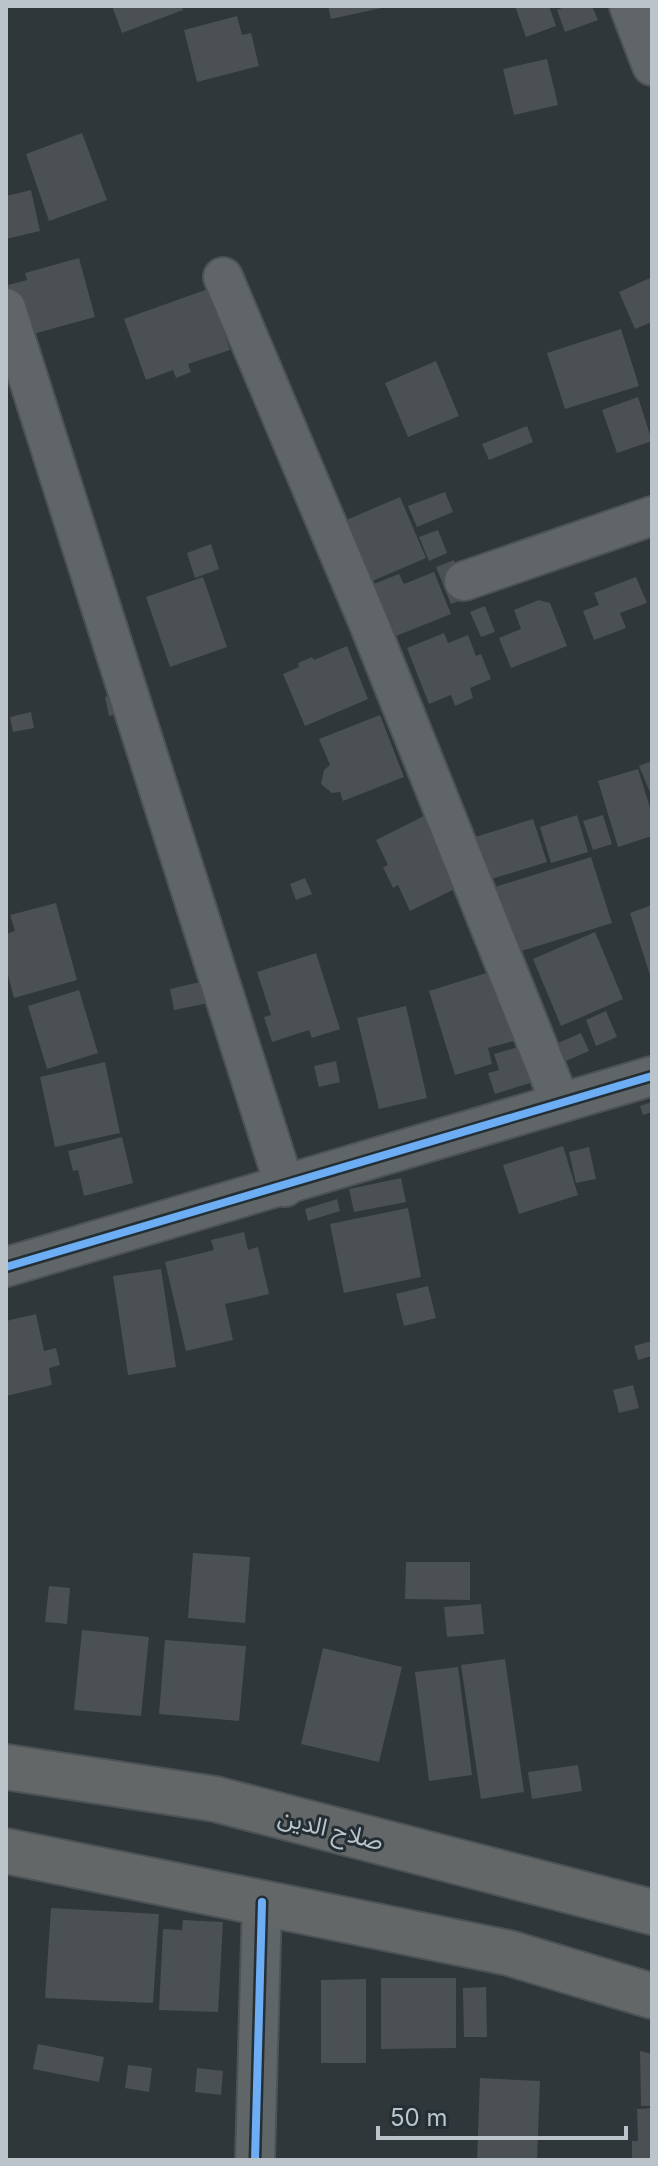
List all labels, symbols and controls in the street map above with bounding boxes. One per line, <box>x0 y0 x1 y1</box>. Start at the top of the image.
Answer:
street label: صلاح الدين <box>275 1802 387 1859</box>
scale bar <box>378 2090 626 2140</box>
text: 50 m <box>390 2103 448 2132</box>

